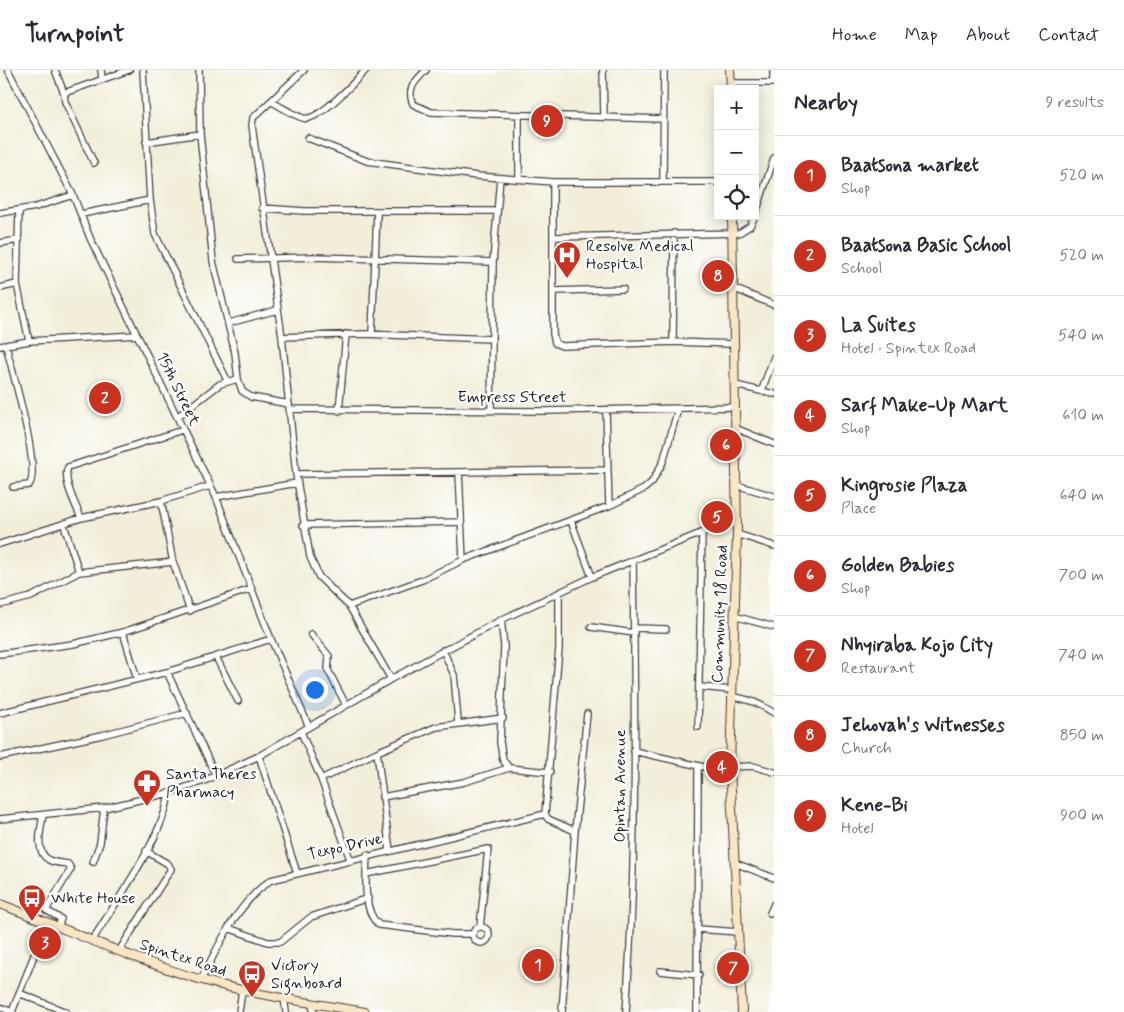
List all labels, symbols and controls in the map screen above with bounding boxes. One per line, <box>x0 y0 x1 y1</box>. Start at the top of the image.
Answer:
text: Turnpoint <box>25 19 125 50</box>
text: Home <box>832 23 877 47</box>
text: Map <box>905 23 938 47</box>
text: About <box>966 23 1010 47</box>
text: Contact <box>1038 23 1099 47</box>
map controls <box>714 85 759 220</box>
button: + <box>714 85 759 130</box>
text: Nearby <box>794 89 858 117</box>
text: 9 results <box>1046 92 1104 113</box>
pin: 9 <box>531 102 563 140</box>
button: − <box>714 130 759 175</box>
text: Baatsona market <box>841 153 979 178</box>
text: 1 <box>806 165 814 186</box>
text: 520 m <box>1059 165 1104 186</box>
button: locate <box>714 175 759 220</box>
text: Shop <box>841 178 870 199</box>
text: Baatsona Basic School <box>841 233 1011 258</box>
place label: Resolve Medical Hospital <box>586 236 694 275</box>
hospital icon: Resolve Medical Hospital <box>552 240 582 279</box>
text: 2 <box>806 245 814 266</box>
text: 520 m <box>1059 245 1104 266</box>
pin: 8 <box>702 257 734 295</box>
text: School <box>841 258 882 279</box>
text: La Suites <box>841 313 916 338</box>
text: 3 <box>806 325 814 346</box>
text: 540 m <box>1058 325 1104 346</box>
text: Hotel · Spintex Road <box>841 338 976 359</box>
street label: 15th Street <box>151 349 205 430</box>
pin: 2 <box>89 379 121 417</box>
street label: Empress Street <box>458 387 567 408</box>
text: Sarf Make-Up Mart <box>841 393 1008 418</box>
text: 4 <box>805 405 815 426</box>
text: 610 m <box>1062 405 1104 426</box>
text: Shop <box>841 418 870 439</box>
pin: 6 <box>710 426 742 464</box>
text: Kingrosie Plaza <box>841 473 968 498</box>
text: 5 <box>805 485 815 506</box>
text: 640 m <box>1059 485 1104 506</box>
pin: 5 <box>701 498 733 536</box>
text: Place <box>841 498 876 519</box>
street label: Community 18 Road <box>707 545 733 683</box>
text: Golden Babies <box>841 553 954 578</box>
text: 6 <box>806 565 814 586</box>
text: 700 m <box>1058 565 1104 586</box>
text: Shop <box>841 578 870 599</box>
text: Nhyiraba Kojo City <box>841 633 993 658</box>
text: 7 <box>805 645 815 666</box>
text: 740 m <box>1058 645 1104 666</box>
text: Restaurant <box>841 658 915 679</box>
your location <box>302 677 328 703</box>
text: Jehovah's Witnesses <box>841 713 1005 738</box>
text: 8 <box>805 725 815 746</box>
text: 850 m <box>1060 725 1104 746</box>
street label: Opintan Avenue <box>610 729 631 843</box>
text: Church <box>841 738 892 759</box>
pin: 4 <box>706 748 738 786</box>
place label: Santa Theres Pharmacy <box>166 764 257 803</box>
pharmacy icon: Santa Theres Pharmacy <box>132 768 162 807</box>
text: Kene-Bi <box>841 793 908 818</box>
text: 9 <box>806 805 814 826</box>
text: 900 m <box>1060 805 1104 826</box>
text: Hotel <box>841 818 874 839</box>
street label: Texpo Drive <box>306 828 385 866</box>
bus stop icon: White House <box>17 883 47 922</box>
place label: White House <box>51 888 136 909</box>
pin: 3 <box>29 924 61 962</box>
street label: Spintex Road <box>137 934 229 982</box>
pin: 1 <box>522 946 554 984</box>
pin: 7 <box>717 949 749 987</box>
place label: Victory Signboard <box>271 955 342 995</box>
bus stop icon: Victory Signboard <box>237 959 267 998</box>

